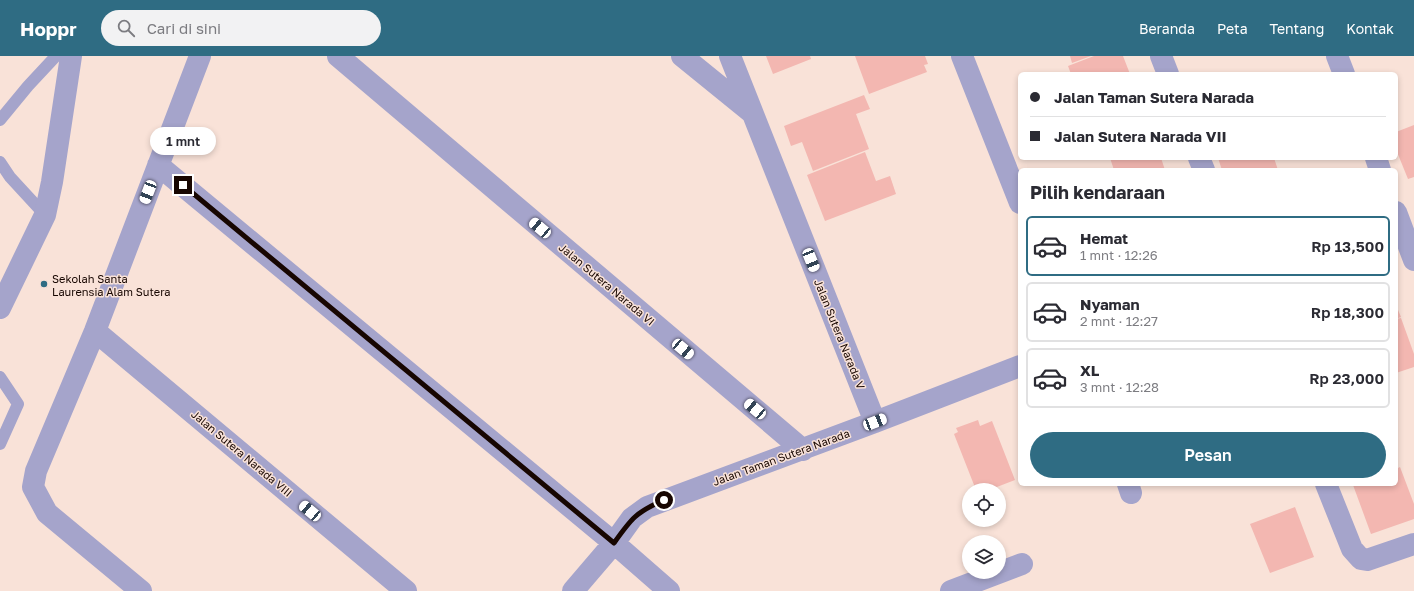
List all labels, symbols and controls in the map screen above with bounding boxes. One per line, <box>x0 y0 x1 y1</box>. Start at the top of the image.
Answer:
search box <box>101 10 381 46</box>
text: Hoppr <box>20 17 77 40</box>
icon: search <box>115 17 137 39</box>
text: Cari di sini <box>147 19 221 37</box>
text: Beranda <box>1139 20 1195 37</box>
text: Peta <box>1217 20 1248 37</box>
text: Tentang <box>1270 20 1324 37</box>
text: Kontak <box>1346 20 1394 37</box>
text: Jalan Taman Sutera Narada <box>1054 88 1254 106</box>
callout: 1 mnt <box>150 127 216 155</box>
text: Jalan Sutera Narada VII <box>1054 127 1227 145</box>
text: 1 mnt <box>166 133 200 149</box>
route end <box>174 176 192 194</box>
car <box>138 179 158 205</box>
text: Pilih kendaraan <box>1030 181 1165 203</box>
car <box>527 216 553 240</box>
icon: car <box>1032 228 1068 264</box>
text: Hemat <box>1080 229 1128 247</box>
text: Rp 13,500 <box>1311 237 1384 255</box>
street label: Jalan Sutera Narada VI <box>557 240 657 328</box>
car <box>801 247 821 273</box>
text: 1 mnt · 12:26 <box>1080 247 1158 263</box>
place label: Sekolah Santa Laurensia Alam Sutera <box>52 272 171 298</box>
street label: Jalan Sutera Narada V <box>812 277 868 391</box>
marker: Sekolah Santa Laurensia Alam Sutera <box>39 279 49 289</box>
icon: car <box>1032 294 1068 330</box>
text: Nyaman <box>1080 295 1139 313</box>
text: Rp 18,300 <box>1311 303 1384 321</box>
text: 2 mnt · 12:27 <box>1080 313 1158 329</box>
car <box>670 337 696 361</box>
icon: car <box>1032 360 1068 396</box>
text: XL <box>1080 361 1099 379</box>
text: Rp 23,000 <box>1309 369 1384 387</box>
text: 3 mnt · 12:28 <box>1080 379 1159 395</box>
car <box>742 397 768 421</box>
street label: Jalan Sutera Narada VIII <box>189 407 295 499</box>
car <box>862 412 888 432</box>
street label: Jalan Taman Sutera Narada <box>711 426 851 488</box>
button: Pesan <box>1030 432 1386 478</box>
map controls <box>962 483 1006 579</box>
button: locate <box>962 483 1006 527</box>
route start <box>655 491 673 509</box>
car <box>297 499 323 523</box>
button: layers <box>962 535 1006 579</box>

